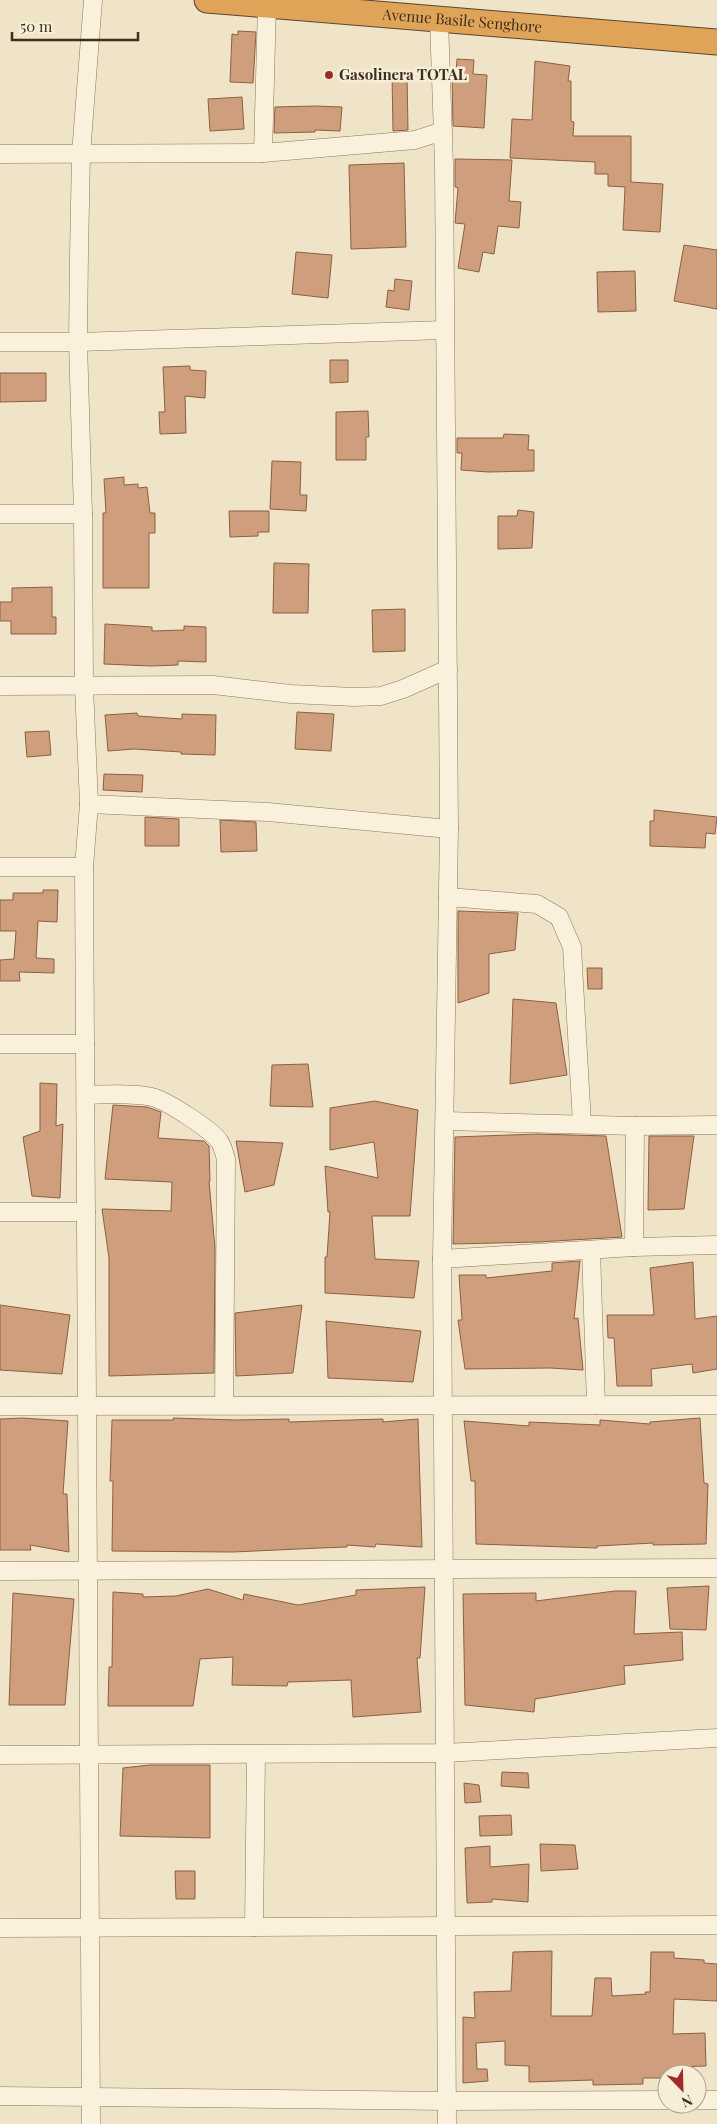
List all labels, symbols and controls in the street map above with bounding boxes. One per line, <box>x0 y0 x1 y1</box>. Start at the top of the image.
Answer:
street label: Avenue Basile Senghore <box>381 3 543 37</box>
scale bar <box>12 10 139 42</box>
text: 50 m <box>20 16 53 36</box>
place label: Gasolinera TOTAL <box>339 64 467 84</box>
marker: Gasolinera TOTAL <box>323 69 335 81</box>
north arrow <box>657 2064 707 2114</box>
text: N <box>679 2091 696 2112</box>

